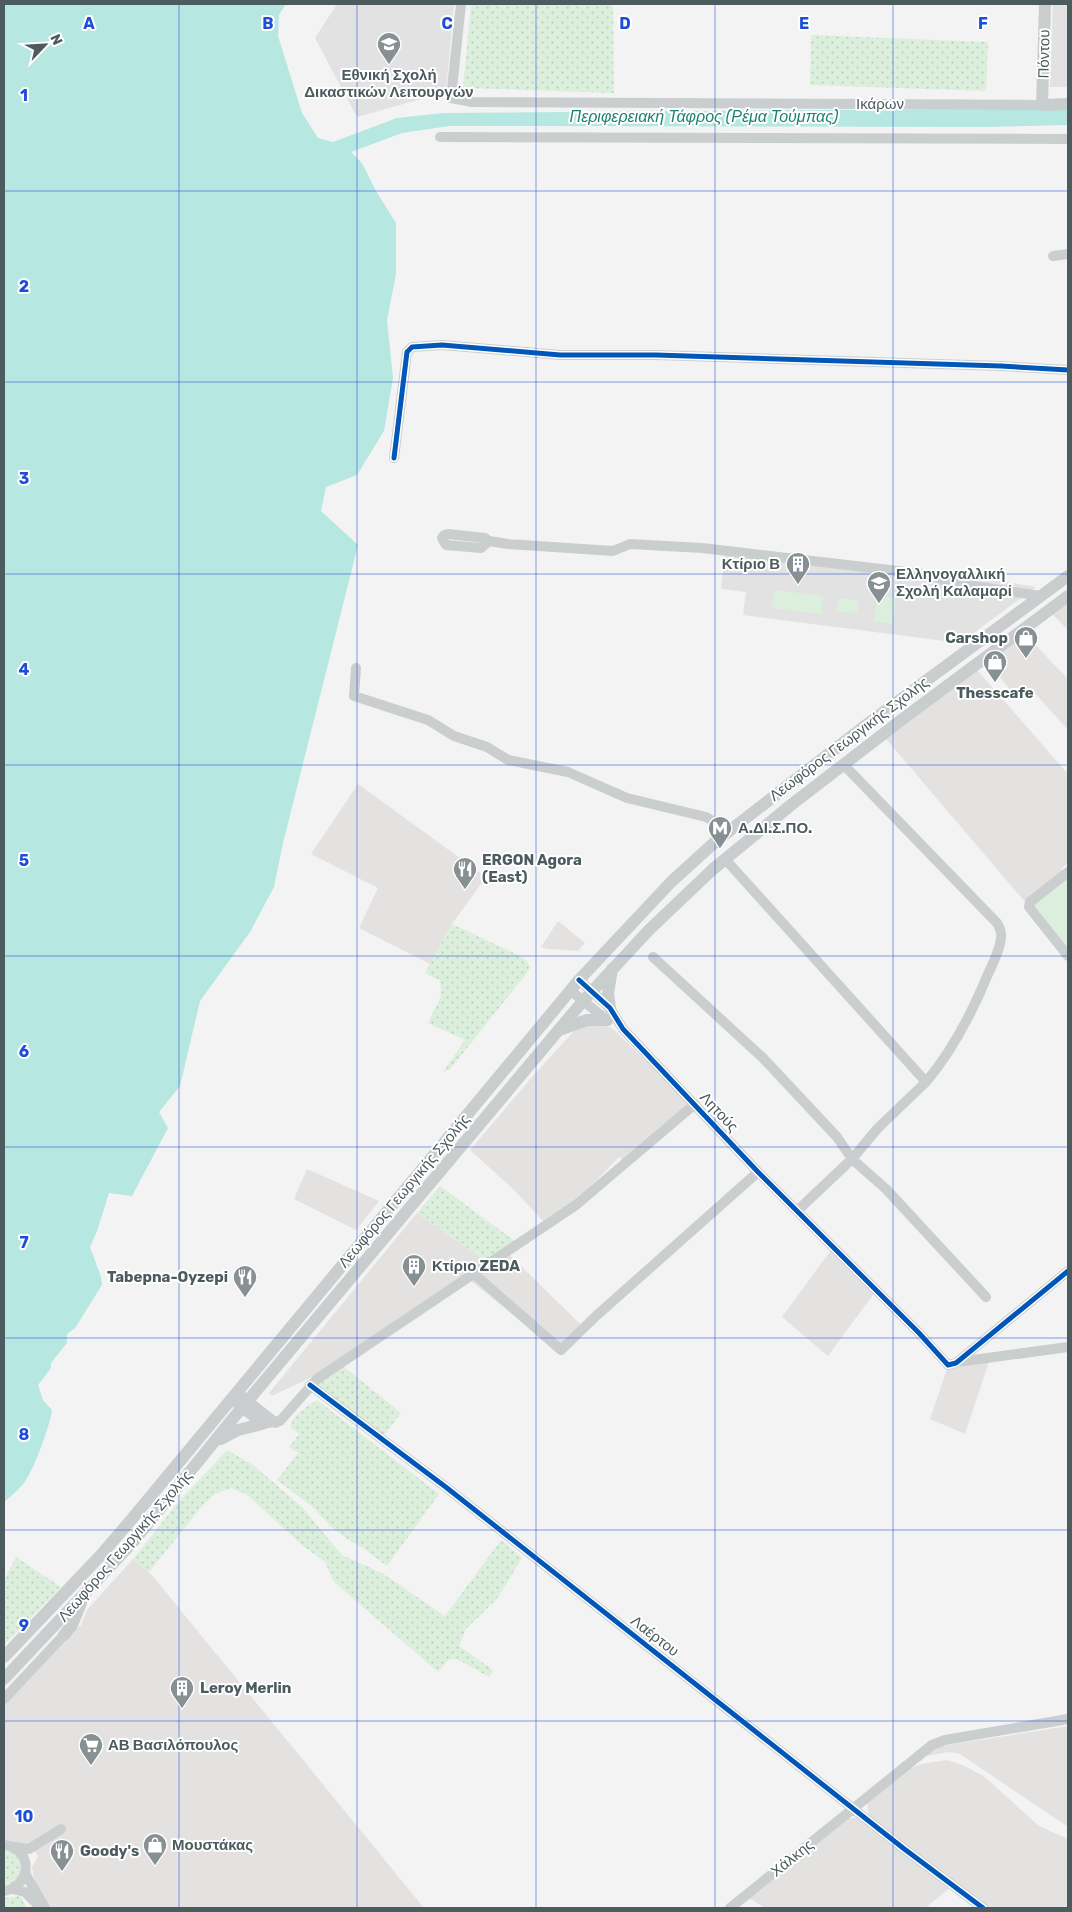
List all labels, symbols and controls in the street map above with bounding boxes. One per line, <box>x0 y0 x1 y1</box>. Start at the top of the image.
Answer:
text: A <box>83 14 95 33</box>
text: B <box>262 14 274 33</box>
text: C <box>441 14 453 33</box>
text: D <box>619 14 631 33</box>
text: E <box>799 14 809 33</box>
text: F <box>978 14 988 33</box>
north arrow <box>20 20 70 70</box>
street label: Πόντου <box>1035 29 1053 79</box>
school or university icon: Εθνική Σχολή Δικαστικών Λειτουργών <box>376 31 402 65</box>
text: N <box>46 32 66 48</box>
place label: Εθνική Σχολή Δικαστικών Λειτουργών <box>304 66 474 101</box>
text: 1 <box>20 86 28 105</box>
street label: Ικάρων <box>856 95 904 113</box>
water label: Περιφερειακή Τάφρος (Ρέμα Τούμπας) <box>570 107 839 126</box>
text: 2 <box>19 277 29 296</box>
text: 3 <box>19 469 29 488</box>
building icon: Κτίριο Β <box>785 551 811 585</box>
place label: Κτίριο Β <box>722 555 780 573</box>
place label: Ελληνογαλλική Σχολή Καλαμαρί <box>896 565 1012 600</box>
school or university icon: Ελληνογαλλική Σχολή Καλαμαρί <box>866 570 892 604</box>
shop icon: Carshop <box>1013 625 1039 659</box>
place label: Carshop <box>945 629 1008 647</box>
shop icon: Thesscafe <box>982 649 1008 683</box>
text: 4 <box>19 660 30 679</box>
street label: Λεωφόρος Γεωργικής Σχολής <box>766 673 932 805</box>
place label: Thesscafe <box>956 684 1034 702</box>
metro station icon: Α.ΔΙ.Σ.ΠΟ. <box>707 815 733 849</box>
place label: Α.ΔΙ.Σ.ΠΟ. <box>738 819 812 837</box>
text: 5 <box>19 851 29 870</box>
place label: ERGON Agora (East) <box>482 851 582 886</box>
restaurant icon: ERGON Agora (East) <box>452 856 478 890</box>
text: 6 <box>19 1042 29 1061</box>
street label: Λητούς <box>696 1088 742 1136</box>
street label: Λεωφόρος Γεωργικής Σχολής <box>334 1111 474 1271</box>
text: 7 <box>19 1233 29 1252</box>
building icon: Κτίριο ZEDA <box>401 1253 427 1287</box>
place label: Κτίριο ZEDA <box>432 1257 520 1275</box>
restaurant icon: Tabepna-Oyzepi <box>232 1264 258 1298</box>
place label: Tabepna-Oyzepi <box>107 1268 228 1286</box>
text: 8 <box>19 1425 30 1444</box>
street label: Λεωφόρος Γεωργικής Σχολής <box>54 1467 196 1625</box>
street label: Λαέρτου <box>627 1612 683 1660</box>
text: 9 <box>19 1616 29 1635</box>
building icon: Leroy Merlin <box>169 1675 195 1709</box>
place label: Leroy Merlin <box>200 1679 292 1697</box>
supermarket icon: ΑΒ Βασιλόπουλος <box>78 1732 104 1766</box>
place label: ΑΒ Βασιλόπουλος <box>108 1736 239 1754</box>
text: 10 <box>15 1807 34 1826</box>
shop icon: Μουστάκας <box>142 1832 168 1866</box>
place label: Μουστάκας <box>172 1836 253 1854</box>
street label: Χάλκης <box>767 1836 817 1880</box>
restaurant icon: Goody's <box>49 1838 75 1872</box>
place label: Goody's <box>80 1842 139 1860</box>

